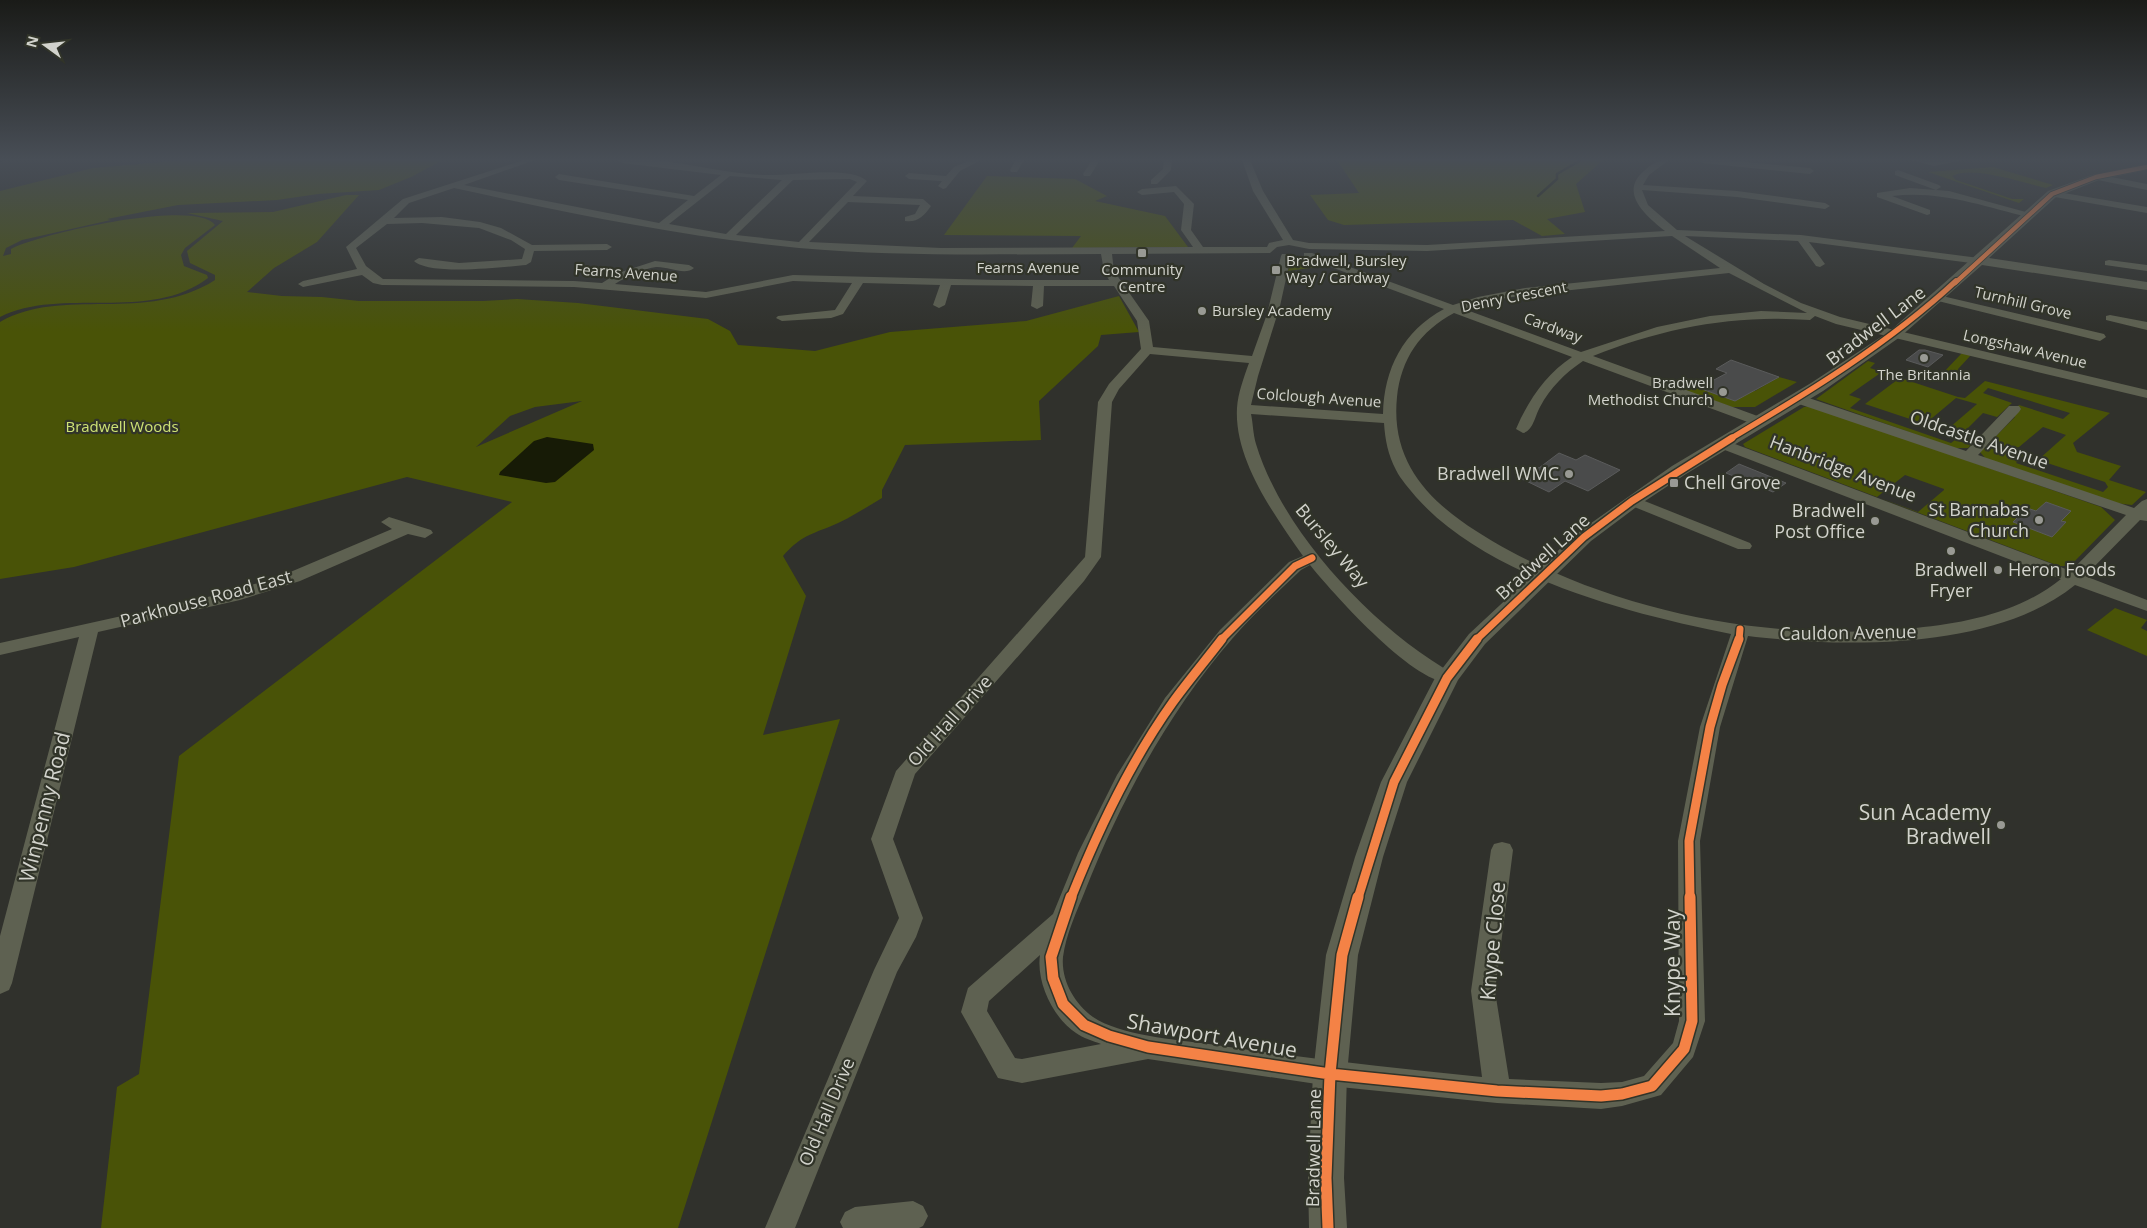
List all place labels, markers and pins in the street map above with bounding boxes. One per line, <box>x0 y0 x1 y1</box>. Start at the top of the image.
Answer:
marker: Community Centre <box>1136 247 1148 259</box>
place label: Bradwell, Bursley Way / Cardway <box>1286 250 1407 287</box>
place label: Community Centre <box>1101 259 1183 296</box>
marker: Bradwell, Bursley Way / Cardway <box>1270 264 1282 276</box>
place label: Bursley Academy <box>1212 300 1332 320</box>
marker: Bursley Academy <box>1196 305 1208 317</box>
marker: The Britannia <box>1918 352 1930 364</box>
place label: The Britannia <box>1877 364 1971 384</box>
place label: Bradwell Methodist Church <box>1588 372 1713 409</box>
marker: Bradwell Methodist Church <box>1717 386 1729 398</box>
place label: Bradwell WMC <box>1437 461 1559 485</box>
marker: Bradwell WMC <box>1563 468 1575 480</box>
place label: Chell Grove <box>1684 470 1781 494</box>
marker: Chell Grove <box>1668 477 1680 489</box>
place label: St Barnabas Church <box>1928 497 2029 542</box>
place label: Bradwell Post Office <box>1774 498 1865 543</box>
marker: St Barnabas Church <box>2033 514 2045 526</box>
marker: Bradwell Post Office <box>1869 515 1881 527</box>
marker: Bradwell Fryer <box>1945 545 1957 557</box>
place label: Bradwell Fryer <box>1914 557 1988 602</box>
place label: Heron Foods <box>2008 557 2116 581</box>
marker: Heron Foods <box>1992 564 2004 576</box>
place label: Sun Academy Bradwell <box>1859 798 1991 850</box>
marker: Sun Academy Bradwell <box>1995 819 2007 831</box>

